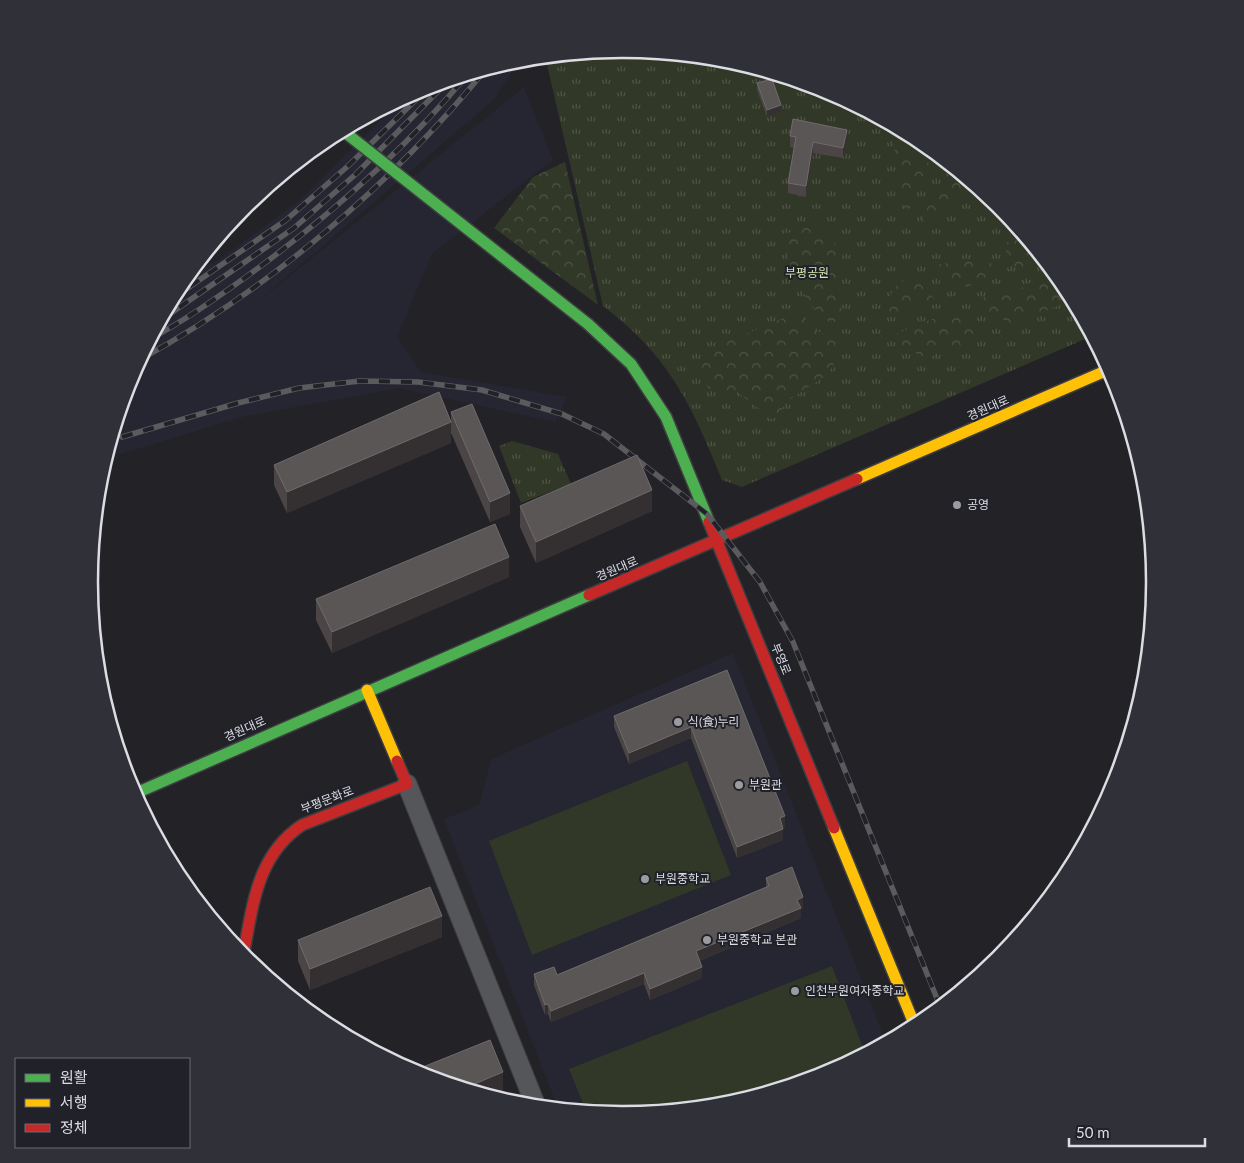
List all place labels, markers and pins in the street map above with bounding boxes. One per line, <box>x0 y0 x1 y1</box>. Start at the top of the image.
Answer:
place label: 공영 <box>967 497 989 512</box>
marker: 공영 <box>951 499 963 511</box>
place label: 식(食)누리 <box>688 714 740 729</box>
marker: 식(食)누리 <box>672 716 684 728</box>
place label: 부원관 <box>749 777 782 792</box>
marker: 부원관 <box>733 779 745 791</box>
place label: 부원중학교 <box>655 871 710 886</box>
marker: 부원중학교 <box>639 873 651 885</box>
place label: 부원중학교 본관 <box>717 932 797 947</box>
marker: 부원중학교 본관 <box>701 934 713 946</box>
place label: 인천부원여자중학교 <box>805 983 904 998</box>
marker: 인천부원여자중학교 <box>789 985 801 997</box>

